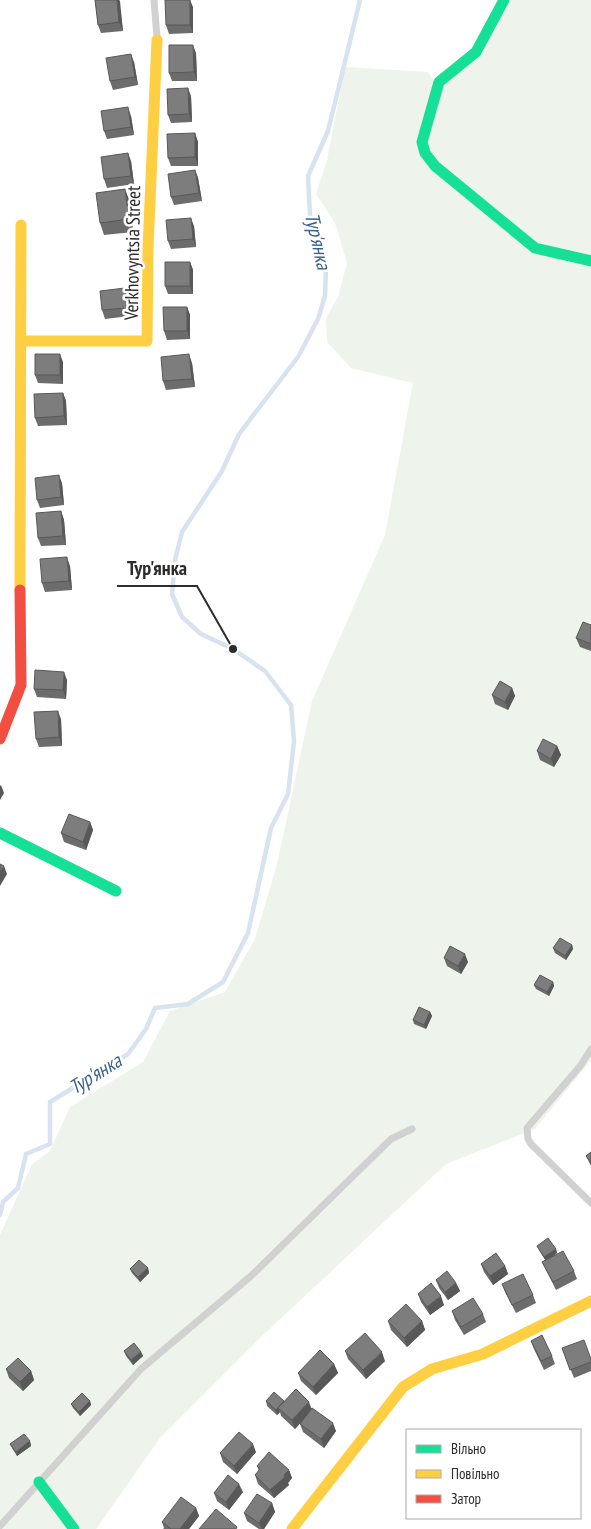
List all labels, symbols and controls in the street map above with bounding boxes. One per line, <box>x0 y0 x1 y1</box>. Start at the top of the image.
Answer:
street label: Verkhovyntsia Street <box>119 185 145 321</box>
water label: Тур'янка <box>299 210 337 273</box>
callout: Тур'янка <box>117 551 197 586</box>
text: Тур'янка <box>127 555 187 581</box>
water label: Тур'янка <box>64 1047 127 1100</box>
legend <box>406 1429 581 1519</box>
text: Вільно <box>451 1439 486 1458</box>
text: Повільно <box>451 1464 499 1483</box>
text: Затор <box>451 1489 481 1508</box>

